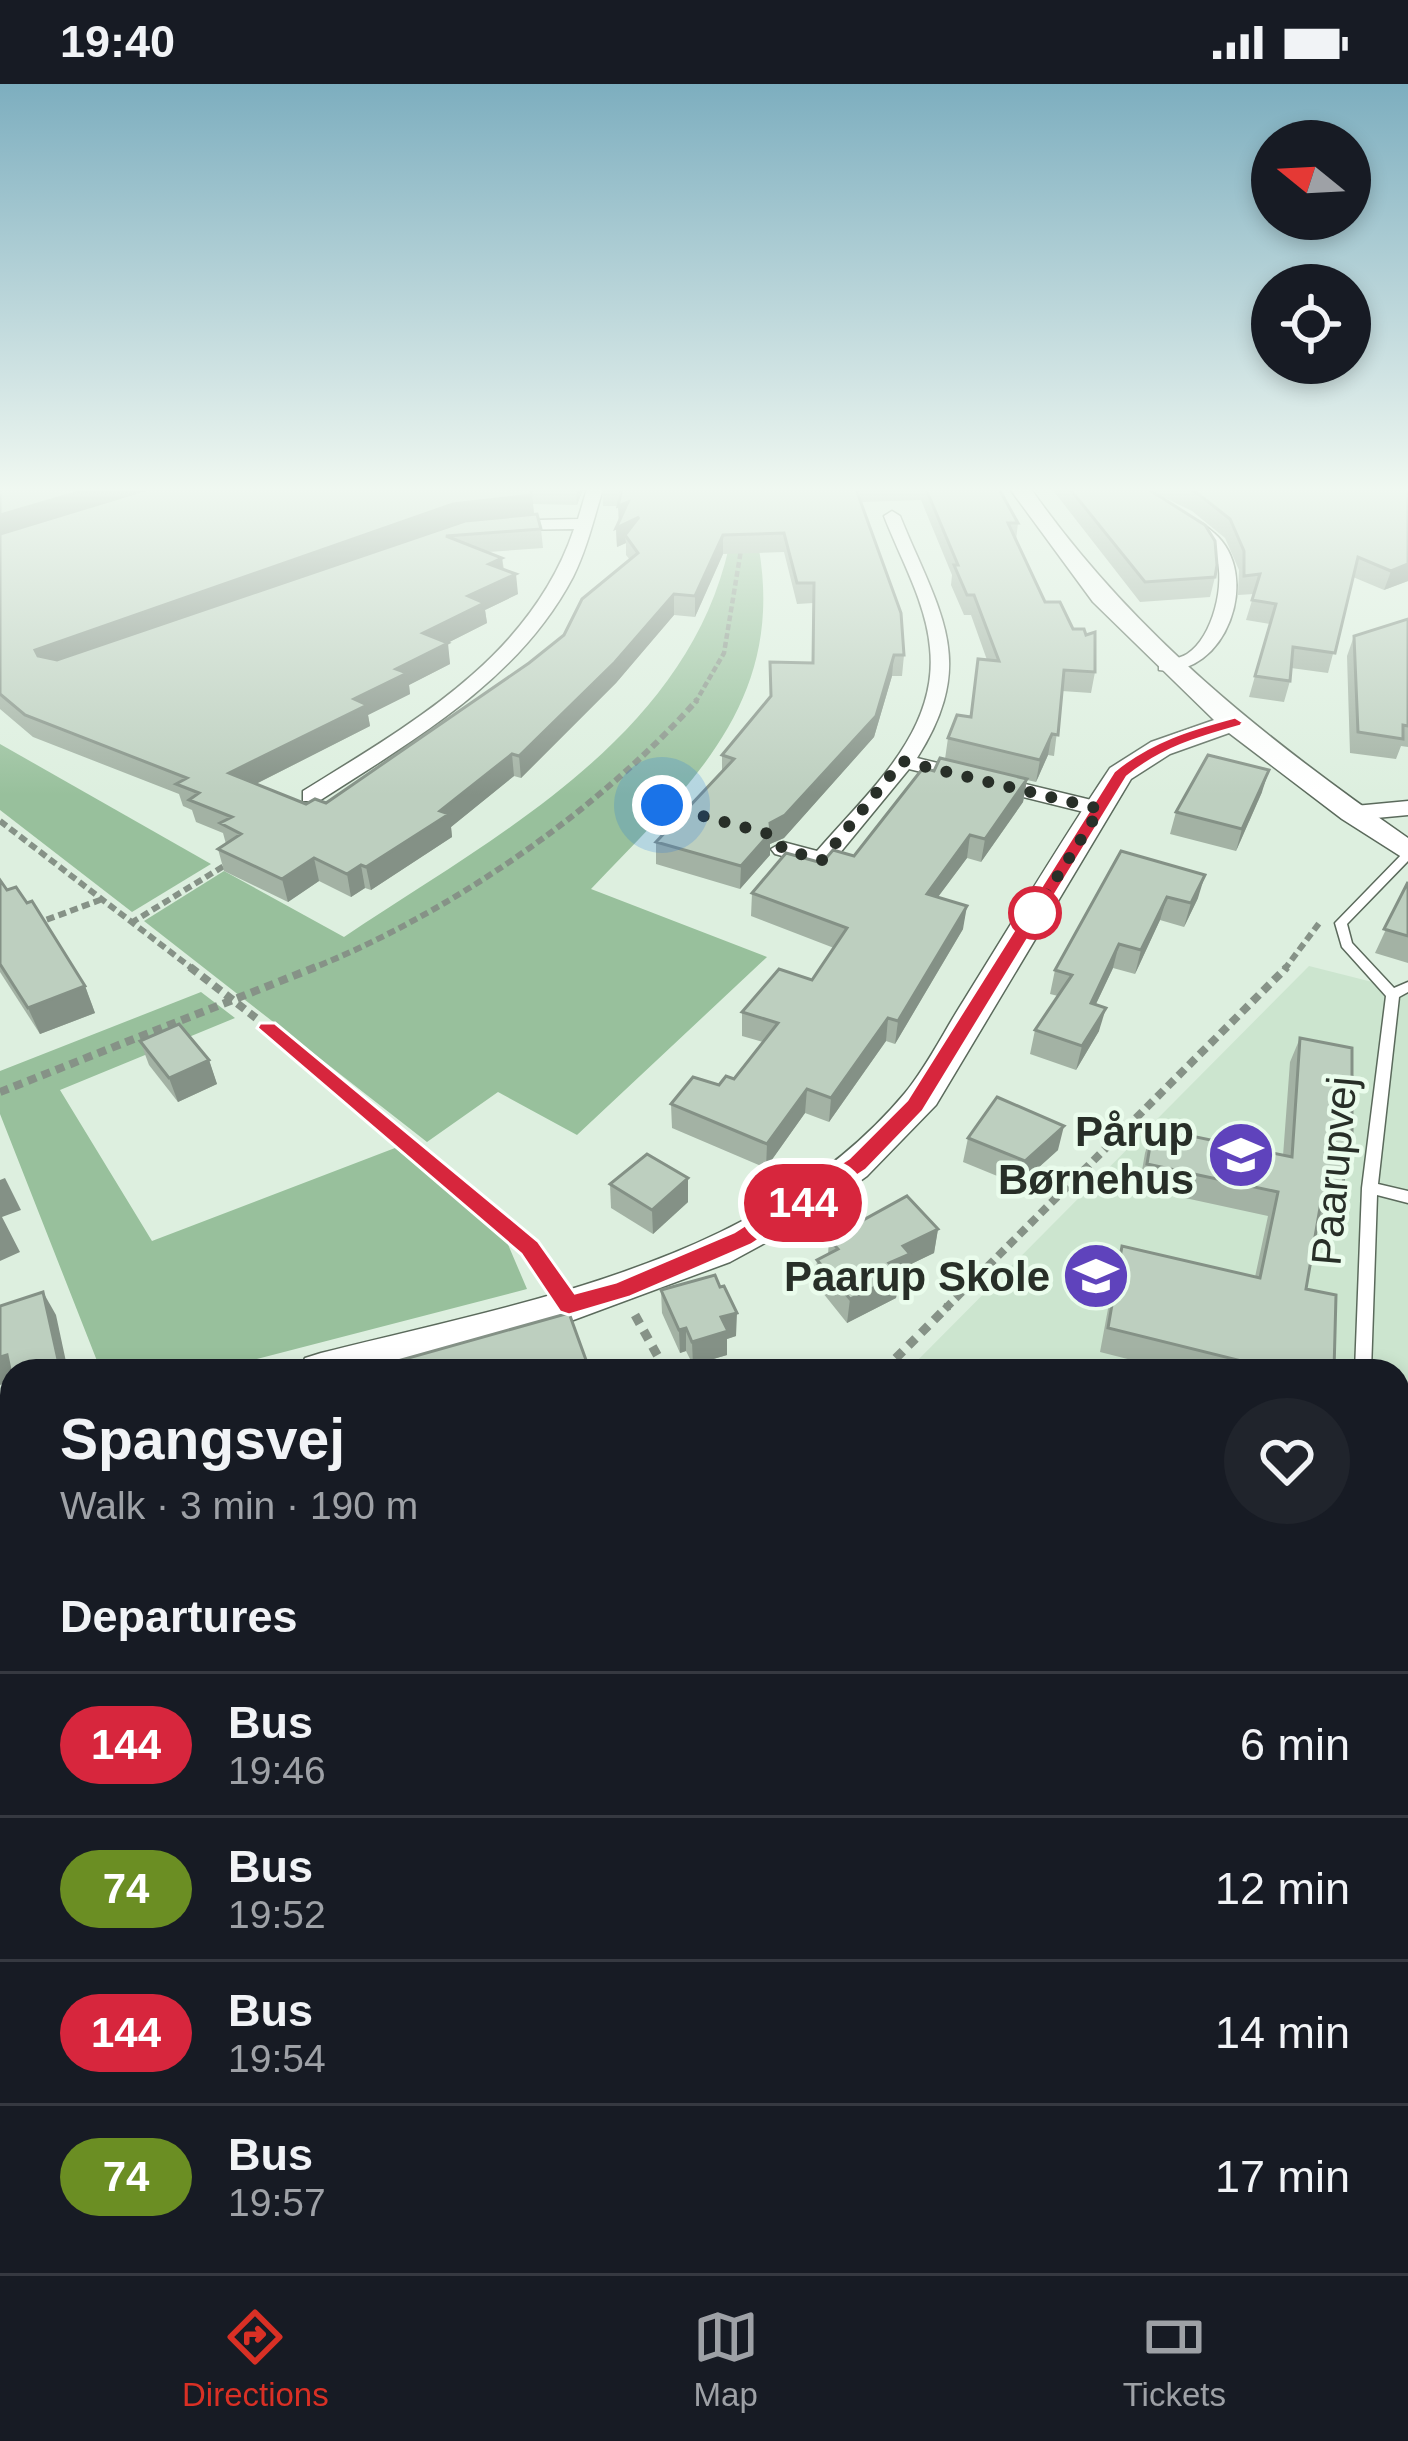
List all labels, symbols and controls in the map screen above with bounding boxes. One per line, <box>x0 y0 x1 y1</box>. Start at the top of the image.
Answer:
text: 19:40 <box>60 16 175 67</box>
north arrow <box>1251 120 1371 240</box>
map controls <box>1251 120 1371 384</box>
button: locate <box>1251 264 1371 384</box>
your location <box>632 775 692 835</box>
unlabelled marker <box>1010 888 1060 938</box>
street label: Paarupvej <box>1302 1075 1366 1267</box>
place label: Pårup Børnehus <box>998 1108 1194 1203</box>
school or university icon: Pårup Børnehus <box>1206 1120 1276 1190</box>
line badge: 144 <box>734 1164 872 1242</box>
text: 144 <box>768 1179 838 1226</box>
school or university icon: Paarup Skole <box>1061 1241 1131 1311</box>
place label: Paarup Skole <box>784 1253 1050 1300</box>
button: heart <box>1224 1398 1350 1524</box>
text: Spangsvej <box>60 1407 345 1471</box>
text: Walk · 3 min · 190 m <box>60 1484 418 1527</box>
text: Departures <box>60 1591 298 1642</box>
text: Bus <box>228 1697 313 1748</box>
text: 6 min <box>1240 1719 1350 1770</box>
text: 144 <box>91 1721 161 1768</box>
text: 19:46 <box>228 1749 326 1792</box>
text: Bus <box>228 1841 313 1892</box>
text: 12 min <box>1215 1863 1350 1914</box>
text: 74 <box>103 1865 149 1912</box>
text: 19:52 <box>228 1893 326 1936</box>
text: Bus <box>228 1985 313 2036</box>
text: 14 min <box>1215 2007 1350 2058</box>
text: 144 <box>91 2009 161 2056</box>
text: 19:54 <box>228 2037 326 2080</box>
text: Bus <box>228 2129 313 2180</box>
text: 17 min <box>1215 2151 1350 2202</box>
text: 74 <box>103 2153 149 2200</box>
text: 19:57 <box>228 2181 326 2224</box>
tab: Directions <box>182 2304 329 2414</box>
tab: Map <box>693 2304 759 2414</box>
tab: Tickets <box>1123 2304 1226 2414</box>

